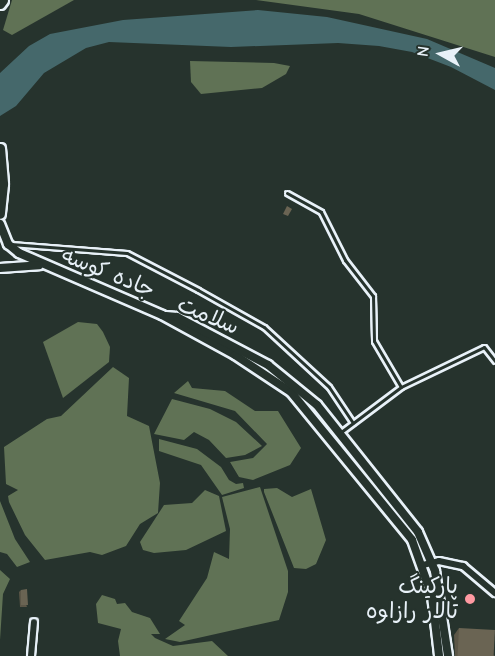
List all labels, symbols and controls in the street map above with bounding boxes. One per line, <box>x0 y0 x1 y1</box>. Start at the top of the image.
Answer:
north arrow <box>411 24 471 84</box>
text: N <box>414 45 433 58</box>
street label: جاده کوسه <box>57 242 159 304</box>
street label: سلامت <box>173 291 243 341</box>
place label: پارکینگ تالار رازاوه <box>366 573 458 624</box>
marker: پارکینگ تالار رازاوه <box>463 592 477 606</box>

